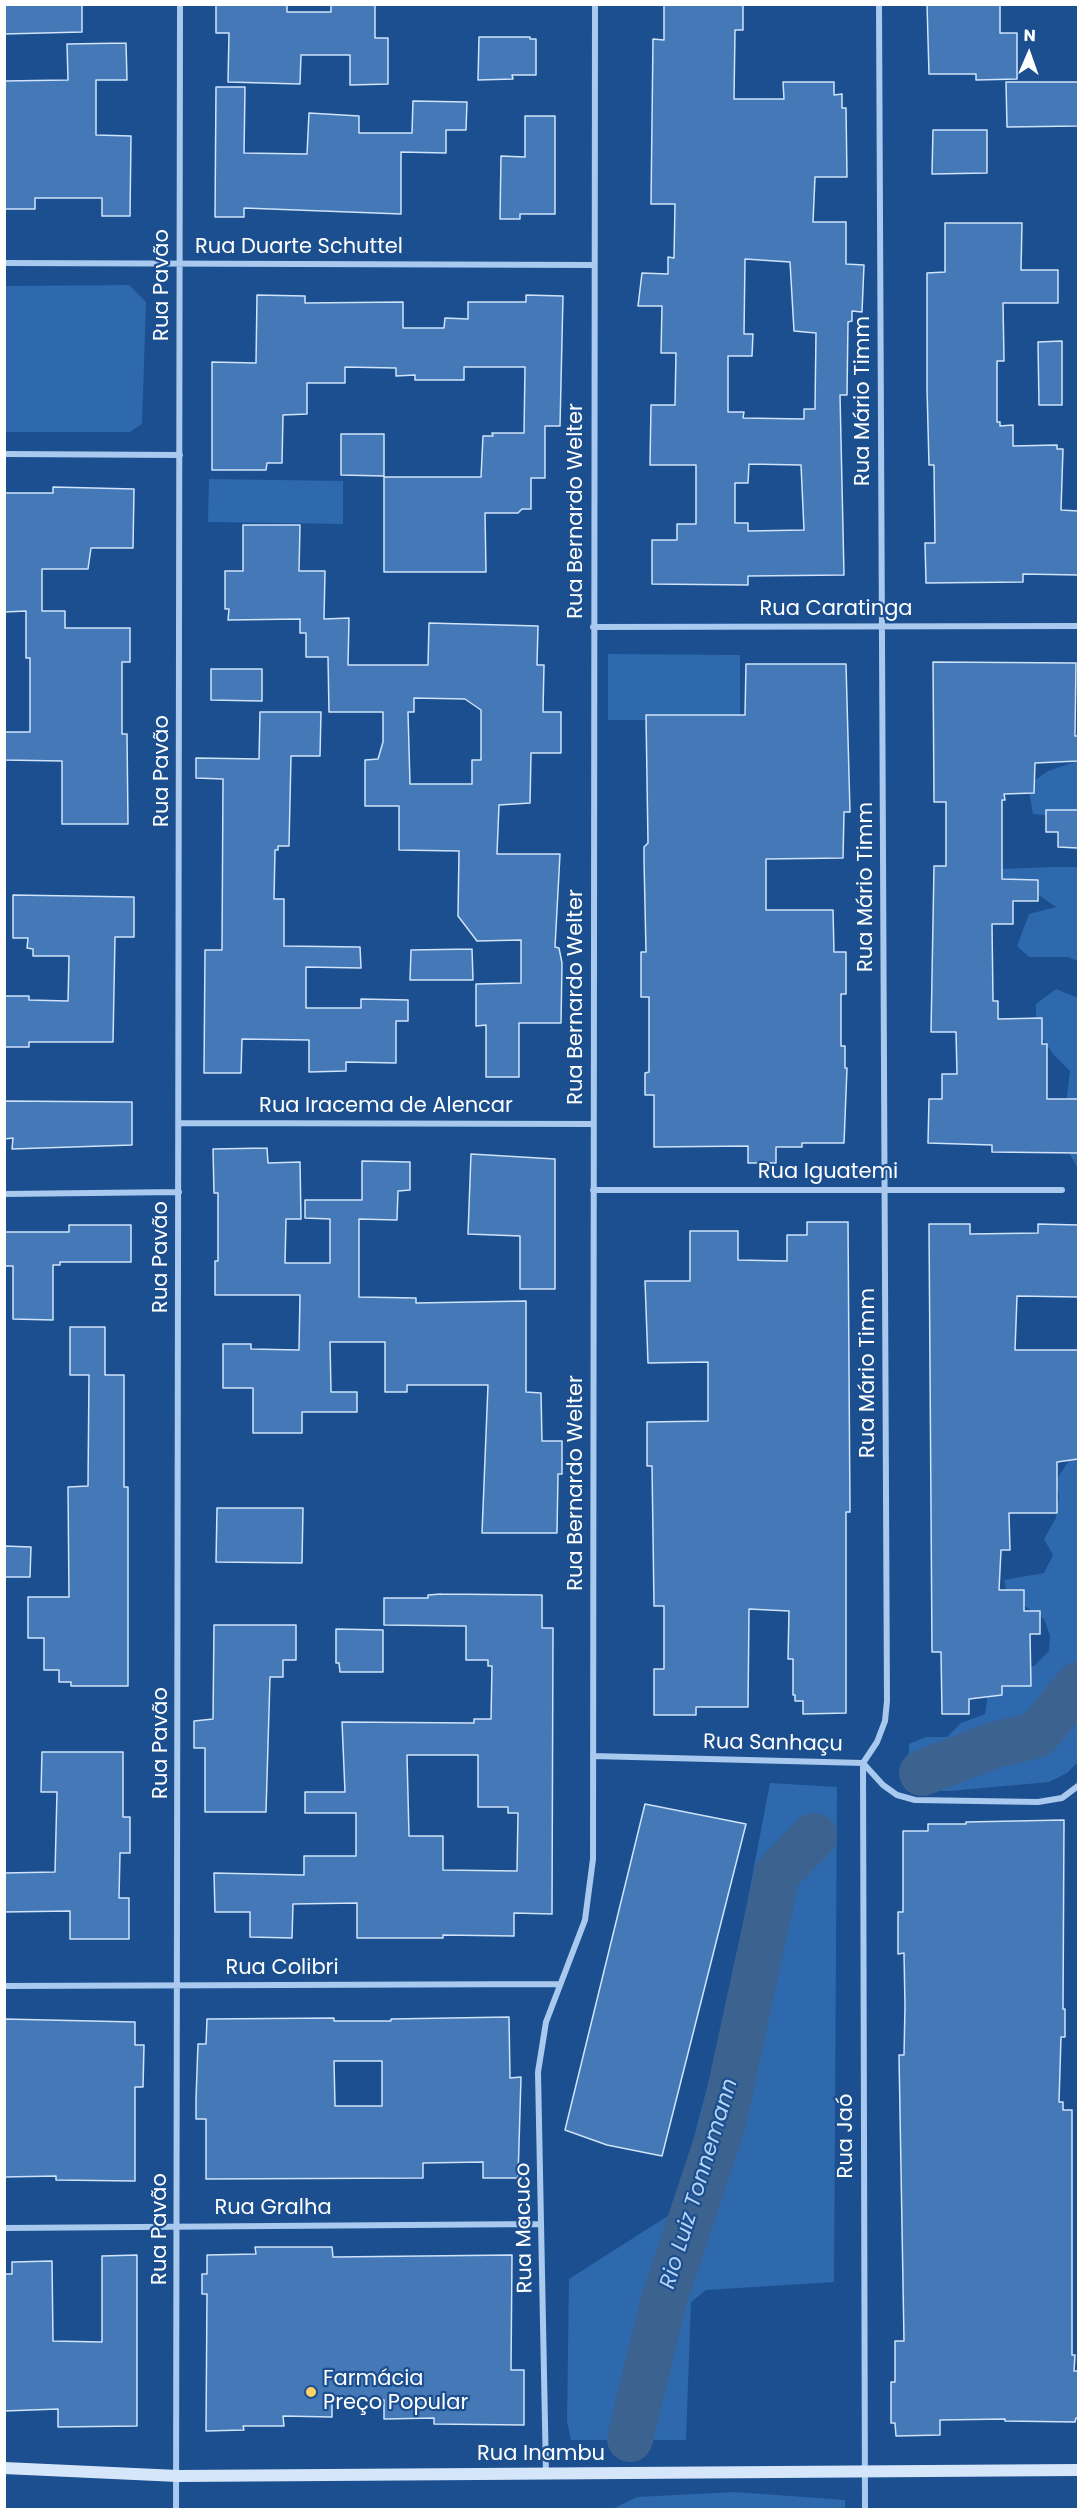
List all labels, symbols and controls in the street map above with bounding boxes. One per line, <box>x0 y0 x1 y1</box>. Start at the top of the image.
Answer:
north arrow <box>999 24 1059 84</box>
text: N <box>1023 24 1036 47</box>
street label: Rua Pavão <box>150 229 176 341</box>
street label: Rua Duarte Schuttel <box>195 235 403 261</box>
street label: Rua Mário Timm <box>851 316 877 486</box>
street label: Rua Bernardo Welter <box>564 403 590 619</box>
street label: Rua Caratinga <box>759 597 913 623</box>
street label: Rua Pavão <box>150 715 176 827</box>
street label: Rua Mário Timm <box>854 802 880 972</box>
street label: Rua Bernardo Welter <box>564 889 590 1105</box>
street label: Rua Iracema de Alencar <box>259 1094 513 1120</box>
street label: Rua Iguatemi <box>758 1160 898 1186</box>
street label: Rua Pavão <box>149 1201 175 1313</box>
street label: Rua Mário Timm <box>856 1288 882 1458</box>
street label: Rua Bernardo Welter <box>564 1375 590 1591</box>
street label: Rua Pavão <box>149 1687 175 1799</box>
street label: Rua Sanhaçu <box>703 1730 843 1758</box>
street label: Rua Colibri <box>225 1956 339 1982</box>
water label: Rio Luiz Tonnemann <box>655 2076 745 2292</box>
street label: Rua Jaó <box>834 2094 860 2178</box>
street label: Rua Macuco <box>511 2162 539 2294</box>
street label: Rua Pavão <box>148 2173 174 2285</box>
street label: Rua Gralha <box>214 2196 332 2222</box>
place label: Farmácia Preço Popular <box>323 2367 468 2417</box>
marker: Farmácia Preço Popular <box>304 2385 318 2399</box>
street label: Rua Inambu <box>477 2442 605 2468</box>

